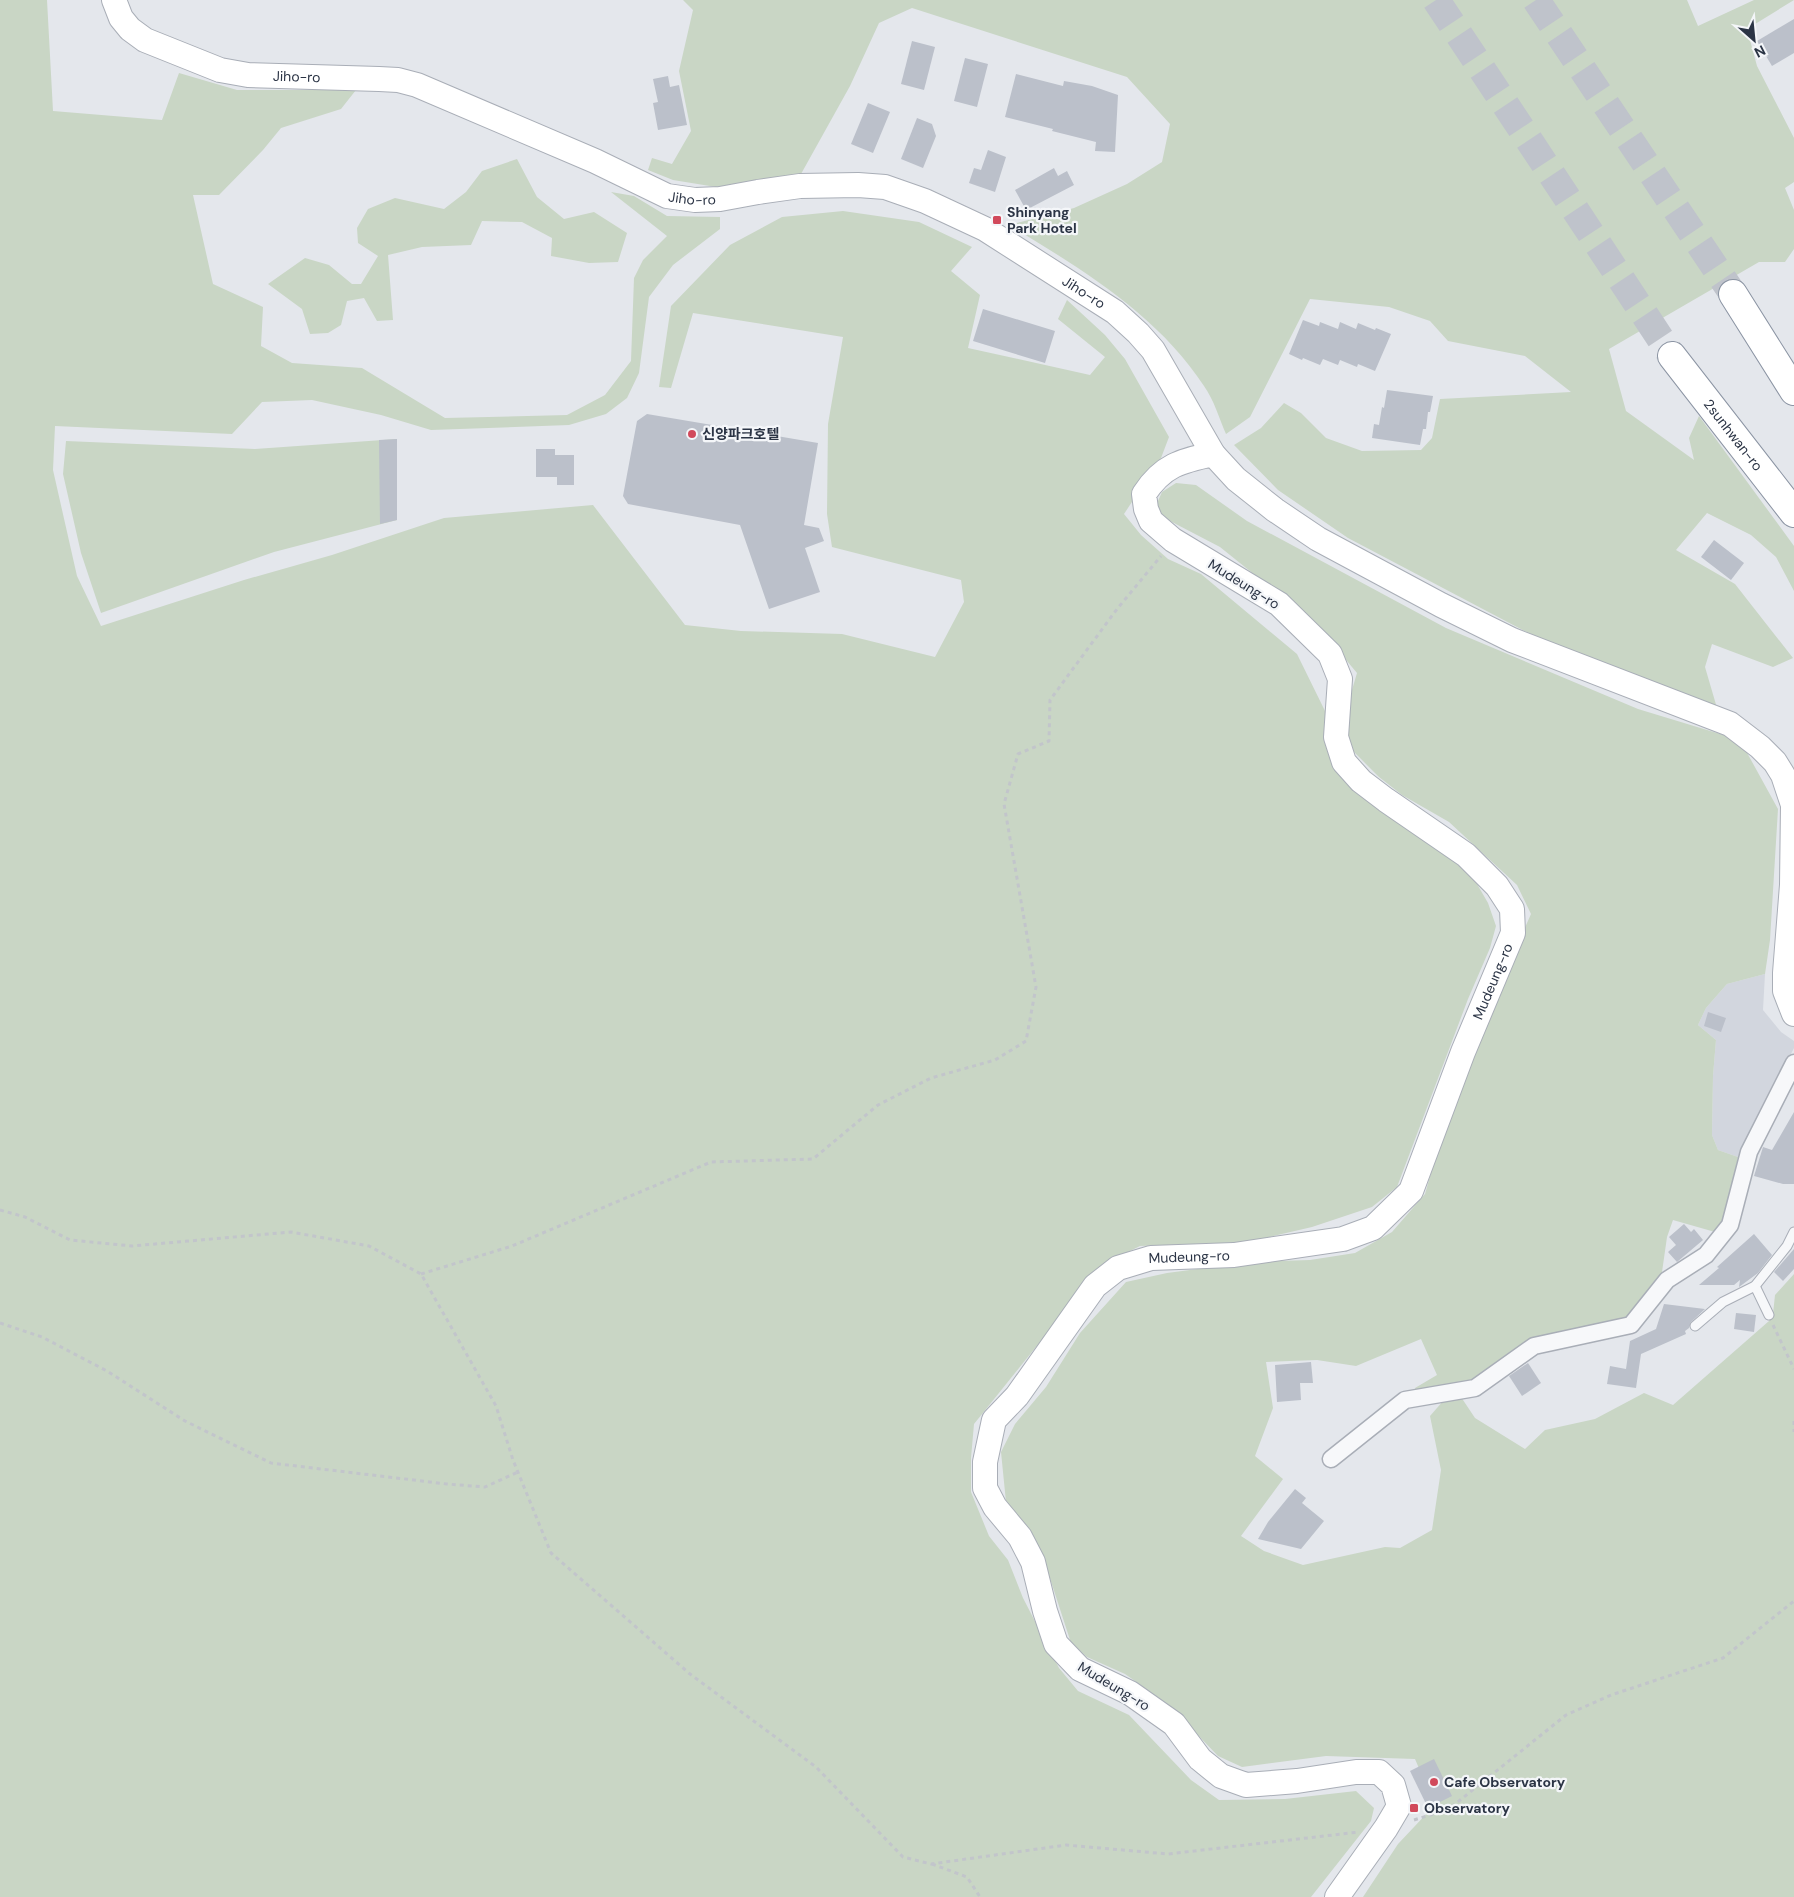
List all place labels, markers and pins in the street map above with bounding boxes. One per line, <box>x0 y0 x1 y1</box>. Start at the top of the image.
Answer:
place label: Shinyang Park Hotel <box>1007 203 1077 237</box>
marker: Shinyang Park Hotel <box>991 214 1003 226</box>
place label: 신양파크호텔 <box>702 425 779 443</box>
marker: 신양파크호텔 <box>686 428 698 440</box>
place label: Cafe Observatory <box>1444 1773 1566 1791</box>
marker: Cafe Observatory <box>1428 1776 1440 1788</box>
place label: Observatory <box>1424 1799 1511 1817</box>
marker: Observatory <box>1408 1802 1420 1814</box>

